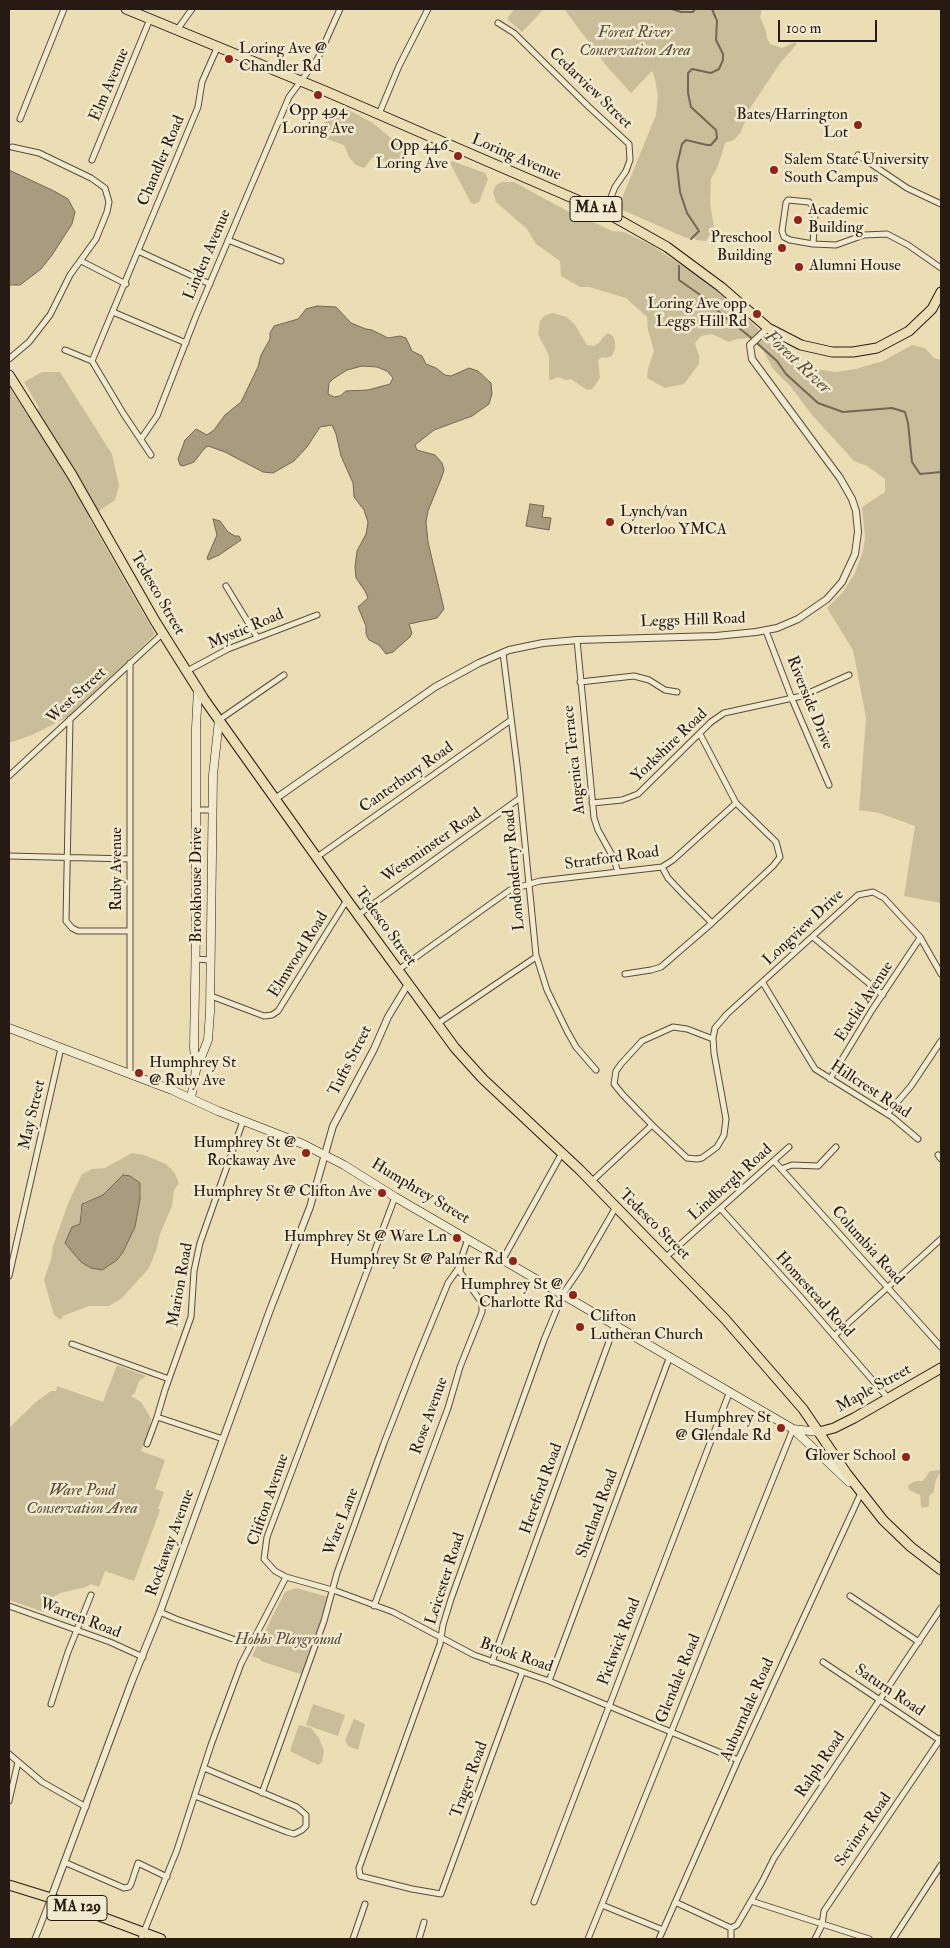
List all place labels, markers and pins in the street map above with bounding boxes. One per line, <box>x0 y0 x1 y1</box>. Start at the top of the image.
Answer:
place label: Loring Ave @ Chandler Rd <box>239 40 327 78</box>
marker: Loring Ave @ Chandler Rd <box>223 53 235 65</box>
marker: Opp 494 Loring Ave <box>312 89 324 101</box>
place label: Opp 494 Loring Ave <box>282 102 354 140</box>
place label: Bates/Harrington Lot <box>736 106 848 144</box>
marker: Bates/Harrington Lot <box>852 119 864 131</box>
place label: Opp 446 Loring Ave <box>376 137 448 175</box>
marker: Opp 446 Loring Ave <box>452 150 464 162</box>
place label: Salem State University South Campus <box>784 151 929 189</box>
marker: Salem State University South Campus <box>768 164 780 176</box>
place label: Academic Building <box>808 201 869 239</box>
marker: Academic Building <box>792 214 804 226</box>
place label: Preschool Building <box>710 229 772 267</box>
marker: Preschool Building <box>776 242 788 254</box>
place label: Alumni House <box>809 257 901 277</box>
marker: Alumni House <box>793 261 805 273</box>
place label: Loring Ave opp Leggs Hill Rd <box>647 295 747 333</box>
marker: Loring Ave opp Leggs Hill Rd <box>751 308 763 320</box>
place label: Lynch/van Otterloo YMCA <box>620 503 727 541</box>
marker: Lynch/van Otterloo YMCA <box>604 516 616 528</box>
place label: Humphrey St @ Ruby Ave <box>149 1054 236 1092</box>
marker: Humphrey St @ Ruby Ave <box>133 1067 145 1079</box>
place label: Humphrey St @ Rockaway Ave <box>193 1134 296 1172</box>
marker: Humphrey St @ Rockaway Ave <box>300 1147 312 1159</box>
place label: Humphrey St @ Clifton Ave <box>193 1183 372 1203</box>
marker: Humphrey St @ Clifton Ave <box>376 1187 388 1199</box>
place label: Humphrey St @ Ware Ln <box>284 1228 447 1248</box>
marker: Humphrey St @ Ware Ln <box>451 1232 463 1244</box>
place label: Humphrey St @ Palmer Rd <box>330 1251 503 1271</box>
marker: Humphrey St @ Palmer Rd <box>507 1255 519 1267</box>
place label: Humphrey St @ Charlotte Rd <box>460 1276 563 1314</box>
marker: Humphrey St @ Charlotte Rd <box>567 1289 579 1301</box>
place label: Clifton Lutheran Church <box>590 1308 703 1346</box>
marker: Clifton Lutheran Church <box>574 1321 586 1333</box>
place label: Humphrey St @ Glendale Rd <box>675 1409 771 1447</box>
marker: Humphrey St @ Glendale Rd <box>775 1422 787 1434</box>
place label: Glover School <box>805 1447 896 1467</box>
marker: Glover School <box>900 1451 912 1463</box>

